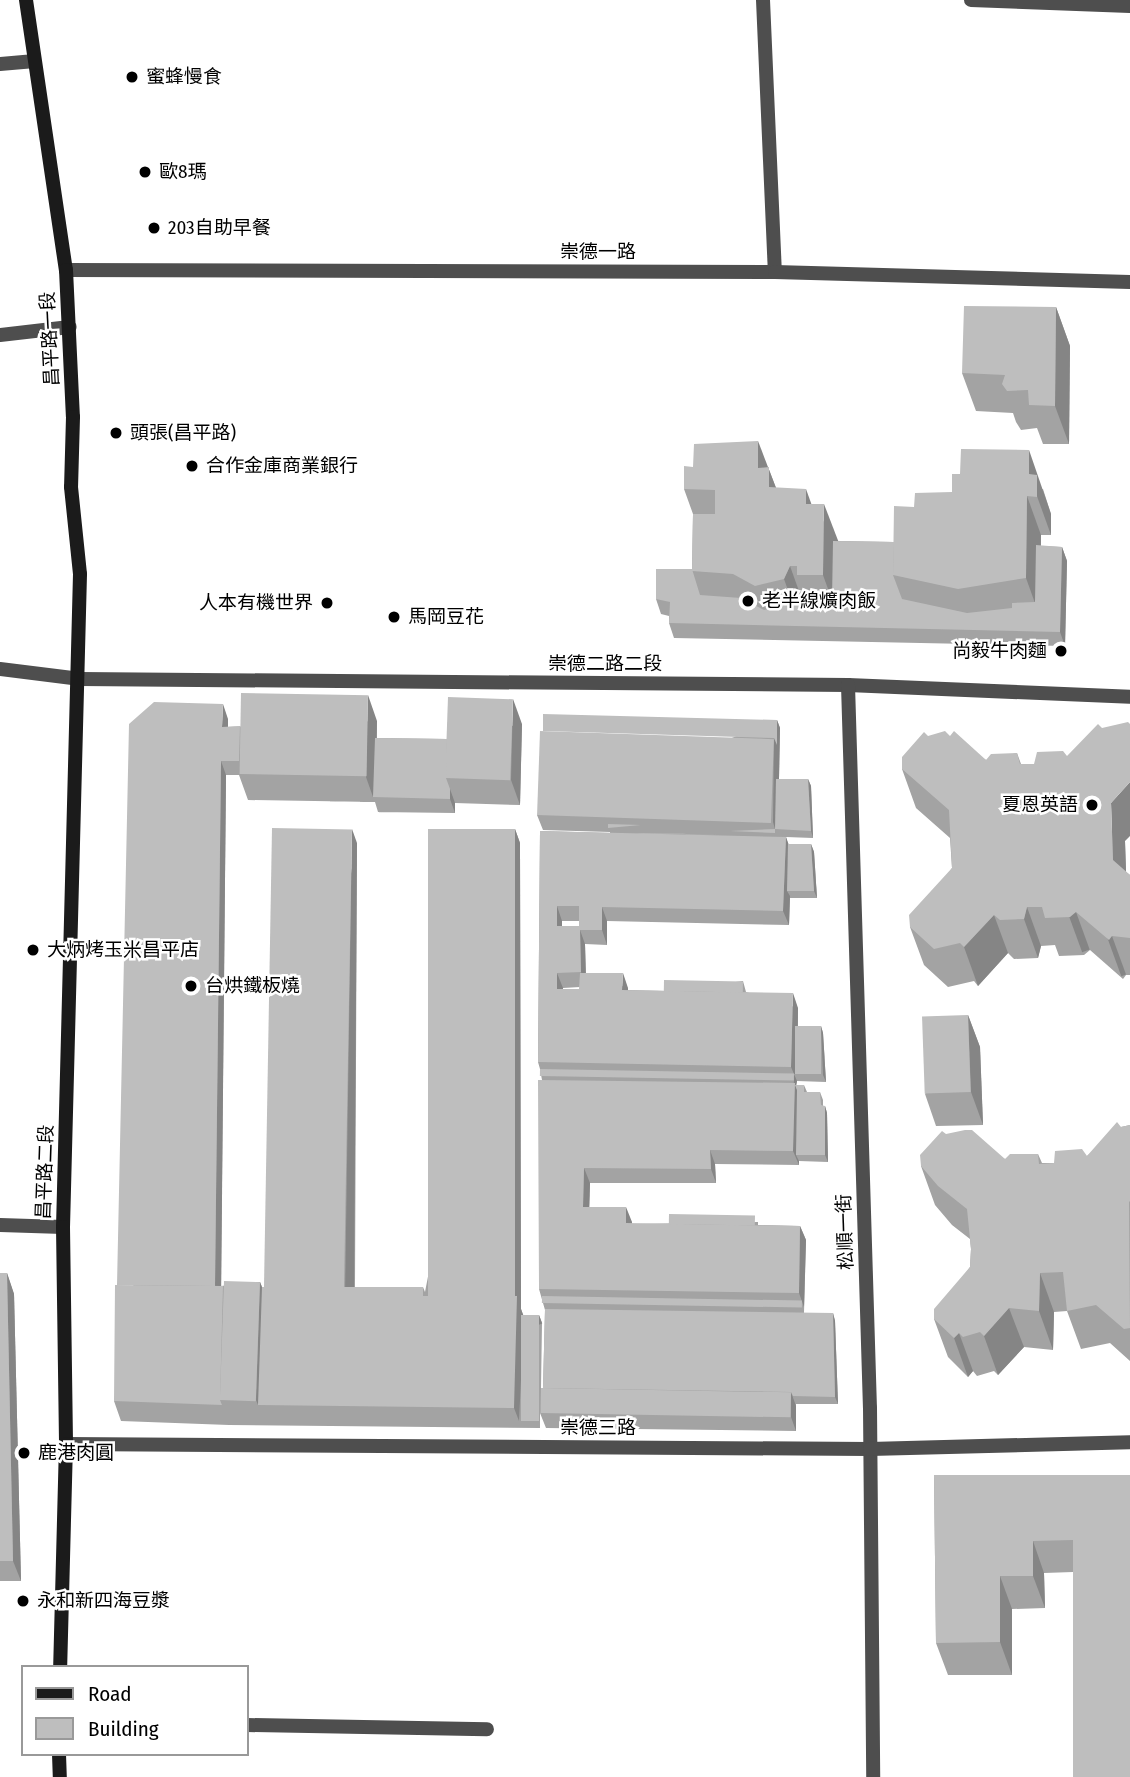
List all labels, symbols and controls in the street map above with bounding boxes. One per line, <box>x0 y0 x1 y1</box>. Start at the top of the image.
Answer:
place label: 蜜蜂慢食 <box>146 66 222 88</box>
marker: 蜜蜂慢食 <box>124 69 140 85</box>
place label: 歐8瑪 <box>159 161 206 183</box>
marker: 歐8瑪 <box>137 164 153 180</box>
place label: 203自助早餐 <box>168 217 271 239</box>
marker: 203自助早餐 <box>146 220 162 236</box>
street label: 崇德一路 <box>560 241 636 263</box>
street label: 昌平路一段 <box>36 291 64 387</box>
place label: 頭張(昌平路) <box>130 422 236 444</box>
marker: 頭張(昌平路) <box>108 425 124 441</box>
place label: 合作金庫商業銀行 <box>206 455 358 477</box>
marker: 合作金庫商業銀行 <box>184 458 200 474</box>
place label: 老半線爌肉飯 <box>762 590 876 612</box>
place label: 人本有機世界 <box>199 592 313 614</box>
marker: 老半線爌肉飯 <box>740 593 756 609</box>
marker: 人本有機世界 <box>319 595 335 611</box>
place label: 馬岡豆花 <box>408 606 484 628</box>
marker: 馬岡豆花 <box>386 609 402 625</box>
place label: 尚毅牛肉麵 <box>952 640 1047 662</box>
marker: 尚毅牛肉麵 <box>1053 643 1069 659</box>
street label: 崇德二路二段 <box>548 653 662 675</box>
place label: 夏恩英語 <box>1002 794 1078 816</box>
marker: 夏恩英語 <box>1084 797 1100 813</box>
place label: 大炳烤玉米昌平店 <box>47 939 199 961</box>
marker: 大炳烤玉米昌平店 <box>25 942 41 958</box>
place label: 台烘鐵板燒 <box>205 975 300 997</box>
marker: 台烘鐵板燒 <box>183 978 199 994</box>
street label: 昌平路二段 <box>32 1124 58 1220</box>
street label: 松順一街 <box>832 1194 858 1270</box>
street label: 崇德三路 <box>560 1417 636 1439</box>
place label: 鹿港肉圓 <box>38 1442 114 1464</box>
marker: 鹿港肉圓 <box>16 1445 32 1461</box>
place label: 永和新四海豆漿 <box>37 1590 170 1612</box>
marker: 永和新四海豆漿 <box>15 1593 31 1609</box>
legend <box>21 1665 248 1756</box>
text: Road <box>88 1681 132 1707</box>
text: Building <box>88 1716 159 1742</box>

